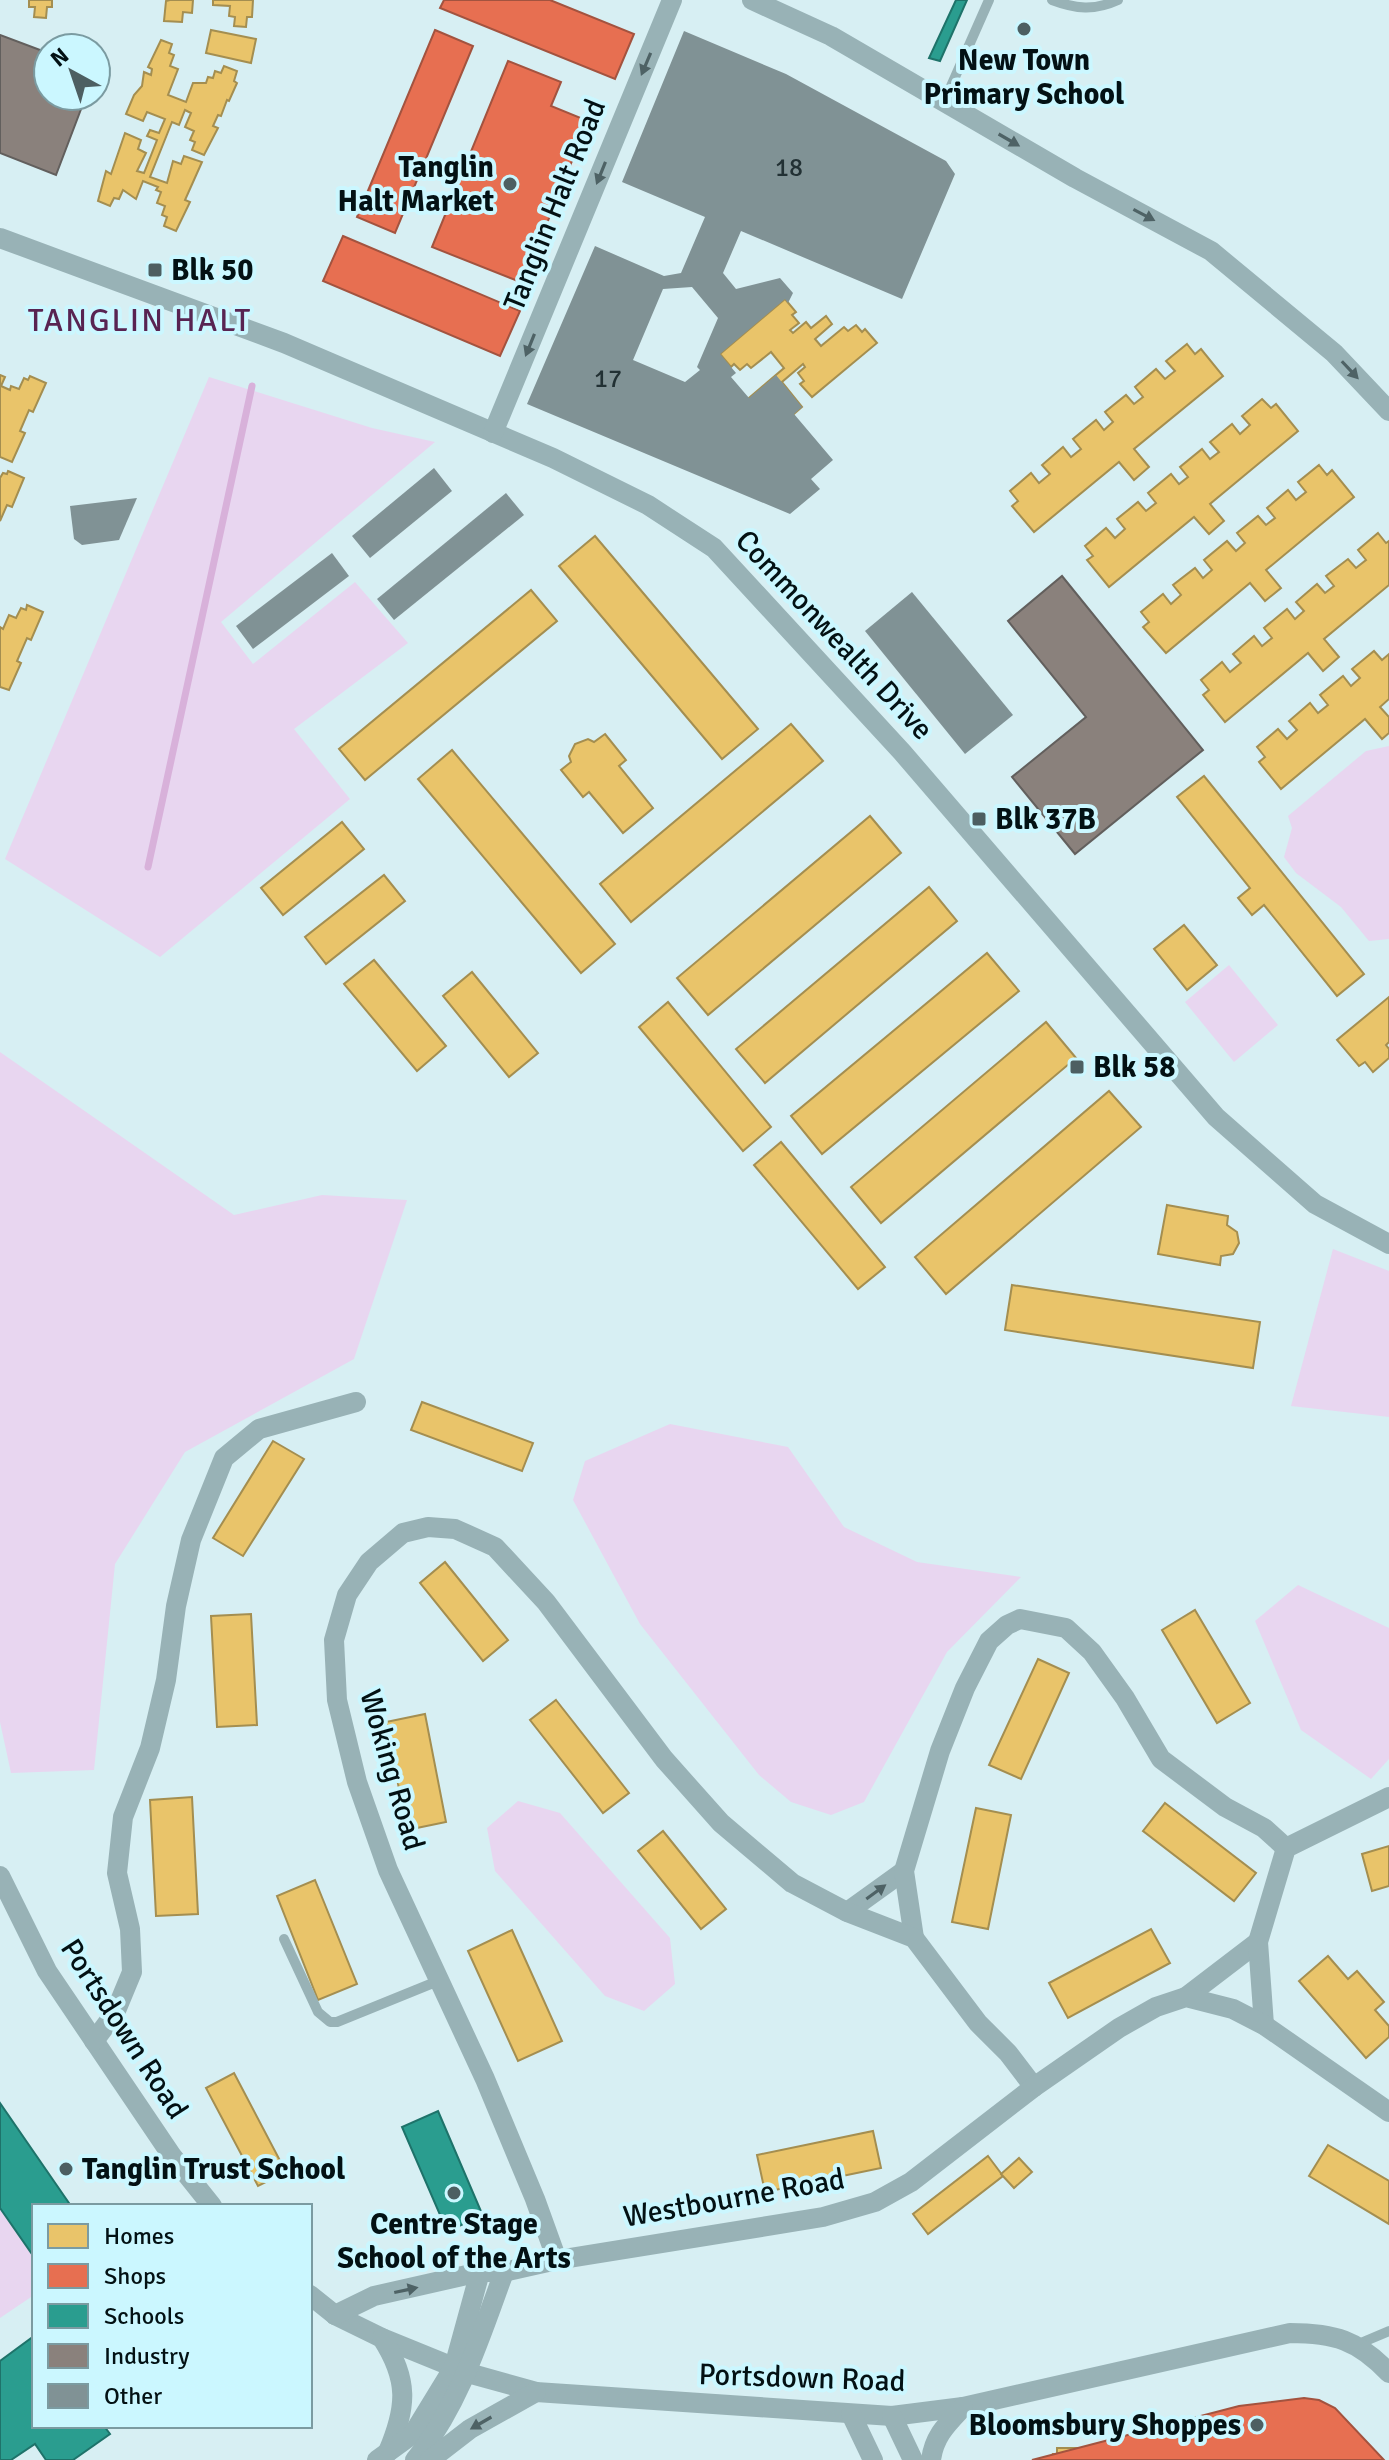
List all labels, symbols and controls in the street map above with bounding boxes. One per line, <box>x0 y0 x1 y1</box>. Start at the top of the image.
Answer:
marker: New Town Primary School <box>1015 20 1033 38</box>
north arrow <box>32 32 112 112</box>
text: N <box>45 42 74 72</box>
place label: New Town Primary School <box>924 42 1124 113</box>
one-way arrow <box>639 52 652 76</box>
street label: Tanglin Halt Road <box>496 94 614 316</box>
one-way arrow <box>998 133 1021 147</box>
place label: Tanglin Halt Market <box>338 149 494 220</box>
house number: 18 <box>775 152 803 184</box>
one-way arrow <box>594 161 607 185</box>
marker: Tanglin Halt Market <box>501 175 519 193</box>
one-way arrow <box>1132 208 1155 222</box>
place label: Blk 50 <box>171 252 254 289</box>
marker: Blk 50 <box>146 261 164 279</box>
district label: TANGLIN HALT <box>28 301 252 340</box>
one-way arrow <box>523 333 536 357</box>
one-way arrow <box>1341 360 1359 379</box>
house number: 17 <box>594 363 622 395</box>
street label: Commonwealth Drive <box>727 522 941 748</box>
place label: Blk 37B <box>995 801 1096 838</box>
marker: Blk 37B <box>970 810 988 828</box>
place label: Blk 58 <box>1093 1049 1176 1086</box>
marker: Blk 58 <box>1068 1058 1086 1076</box>
street label: Woking Road <box>351 1685 433 1855</box>
one-way arrow <box>865 1885 886 1900</box>
street label: Portsdown Road <box>52 1932 196 2126</box>
place label: Tanglin Trust School <box>82 2151 345 2188</box>
marker: Tanglin Trust School <box>57 2160 75 2178</box>
street label: Westbourne Road <box>620 2160 848 2236</box>
marker: Centre Stage School of the Arts <box>445 2184 463 2202</box>
legend <box>32 2204 312 2428</box>
place label: Centre Stage School of the Arts <box>337 2206 571 2277</box>
text: Homes <box>104 2221 174 2251</box>
text: Shops <box>104 2261 166 2291</box>
one-way arrow <box>394 2283 419 2296</box>
text: Schools <box>104 2301 184 2331</box>
text: Industry <box>104 2341 190 2371</box>
street label: Portsdown Road <box>698 2356 906 2400</box>
text: Other <box>104 2381 162 2411</box>
place label: Bloomsbury Shoppes <box>969 2407 1241 2444</box>
one-way arrow <box>470 2416 492 2430</box>
marker: Bloomsbury Shoppes <box>1248 2416 1266 2434</box>

